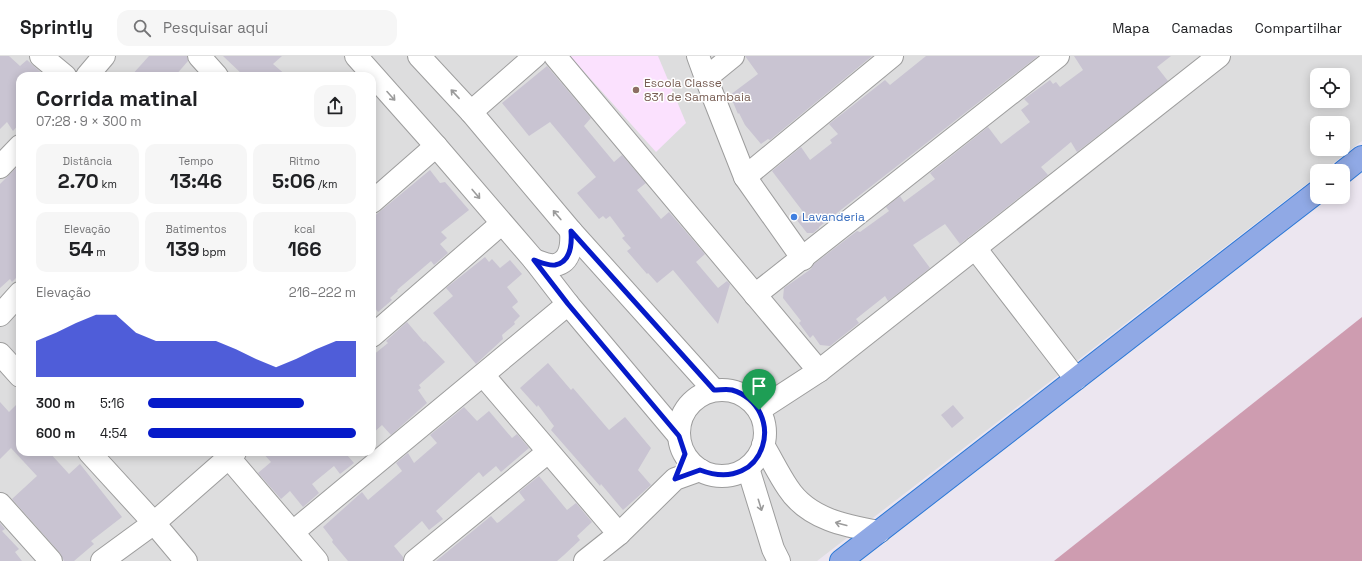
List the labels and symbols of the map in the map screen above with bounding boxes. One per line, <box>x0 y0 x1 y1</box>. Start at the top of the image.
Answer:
place label: Escola Classe 831 de Samambaia <box>644 75 751 105</box>
marker: Escola Classe 831 de Samambaia <box>631 85 641 95</box>
one-way arrow <box>387 90 396 101</box>
one-way arrow <box>451 90 460 100</box>
one-way arrow <box>472 189 481 199</box>
one-way arrow <box>553 209 562 220</box>
place label: Lavanderia <box>802 209 865 225</box>
marker: Lavanderia <box>789 212 799 222</box>
pin <box>742 369 776 410</box>
one-way arrow <box>757 498 764 511</box>
one-way arrow <box>835 520 848 527</box>

